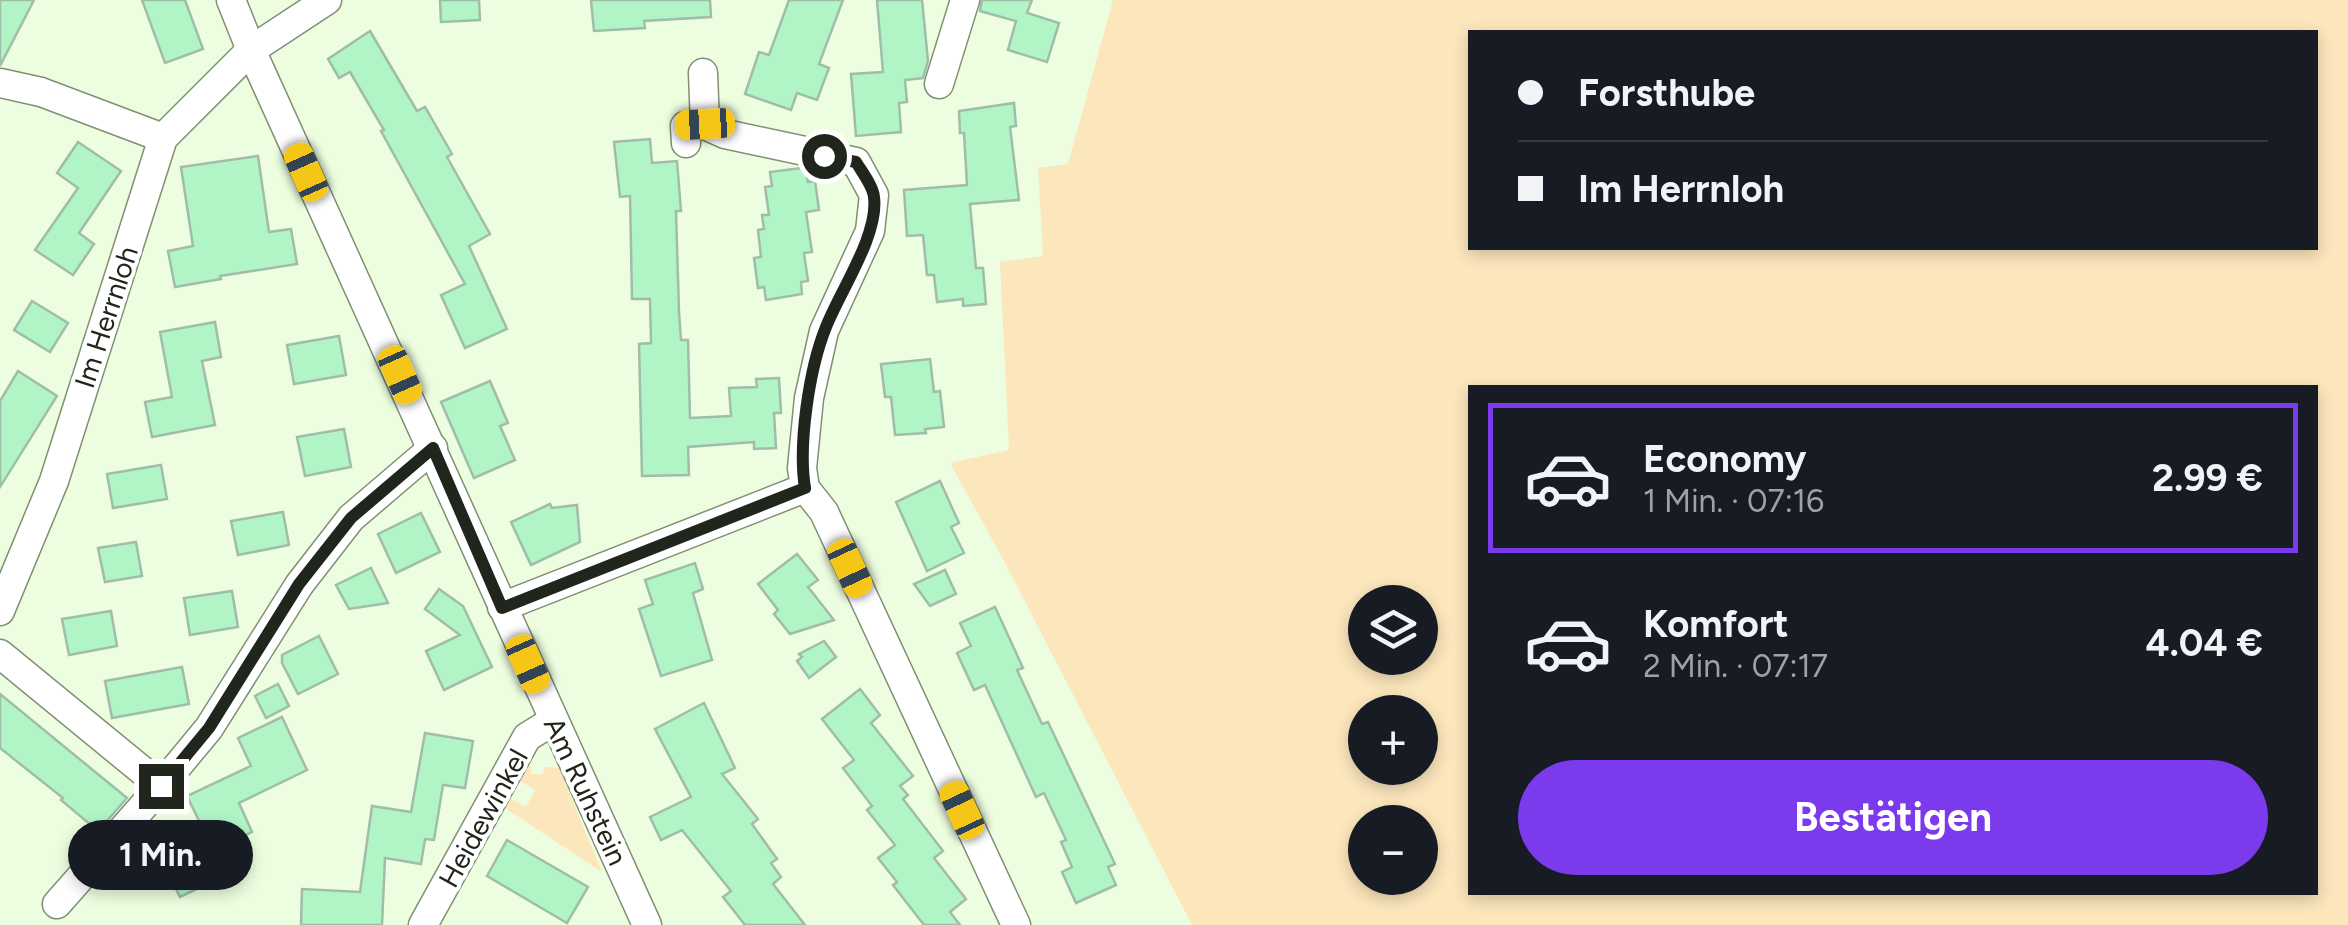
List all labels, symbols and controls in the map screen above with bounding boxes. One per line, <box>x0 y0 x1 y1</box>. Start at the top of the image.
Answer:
text: Forsthube <box>1578 70 1755 116</box>
car <box>674 107 736 141</box>
route start <box>802 134 847 179</box>
car <box>280 138 332 206</box>
text: Im Herrnloh <box>1578 166 1784 212</box>
street label: Im Herrnloh <box>67 242 145 392</box>
car <box>374 341 426 409</box>
icon: car <box>1523 433 1613 523</box>
text: Economy <box>1643 436 1806 482</box>
text: 2.99 € <box>2152 455 2263 501</box>
text: 1 Min. · 07:16 <box>1643 482 1824 520</box>
car <box>824 534 876 602</box>
map controls <box>1348 585 1438 895</box>
button: layers <box>1348 585 1438 675</box>
icon: car <box>1523 598 1613 688</box>
text: Komfort <box>1643 601 1789 647</box>
text: 4.04 € <box>2145 620 2263 666</box>
car <box>502 630 554 698</box>
text: 2 Min. · 07:17 <box>1643 647 1828 685</box>
button: + <box>1348 695 1438 785</box>
street label: Am Ruhstein <box>537 712 635 870</box>
street label: Heidewinkel <box>431 743 535 893</box>
button: Bestätigen <box>1518 760 2268 875</box>
route end <box>139 764 184 809</box>
car <box>936 776 988 844</box>
button: − <box>1348 805 1438 895</box>
callout: 1 Min. <box>69 821 254 891</box>
text: 1 Min. <box>119 836 202 874</box>

